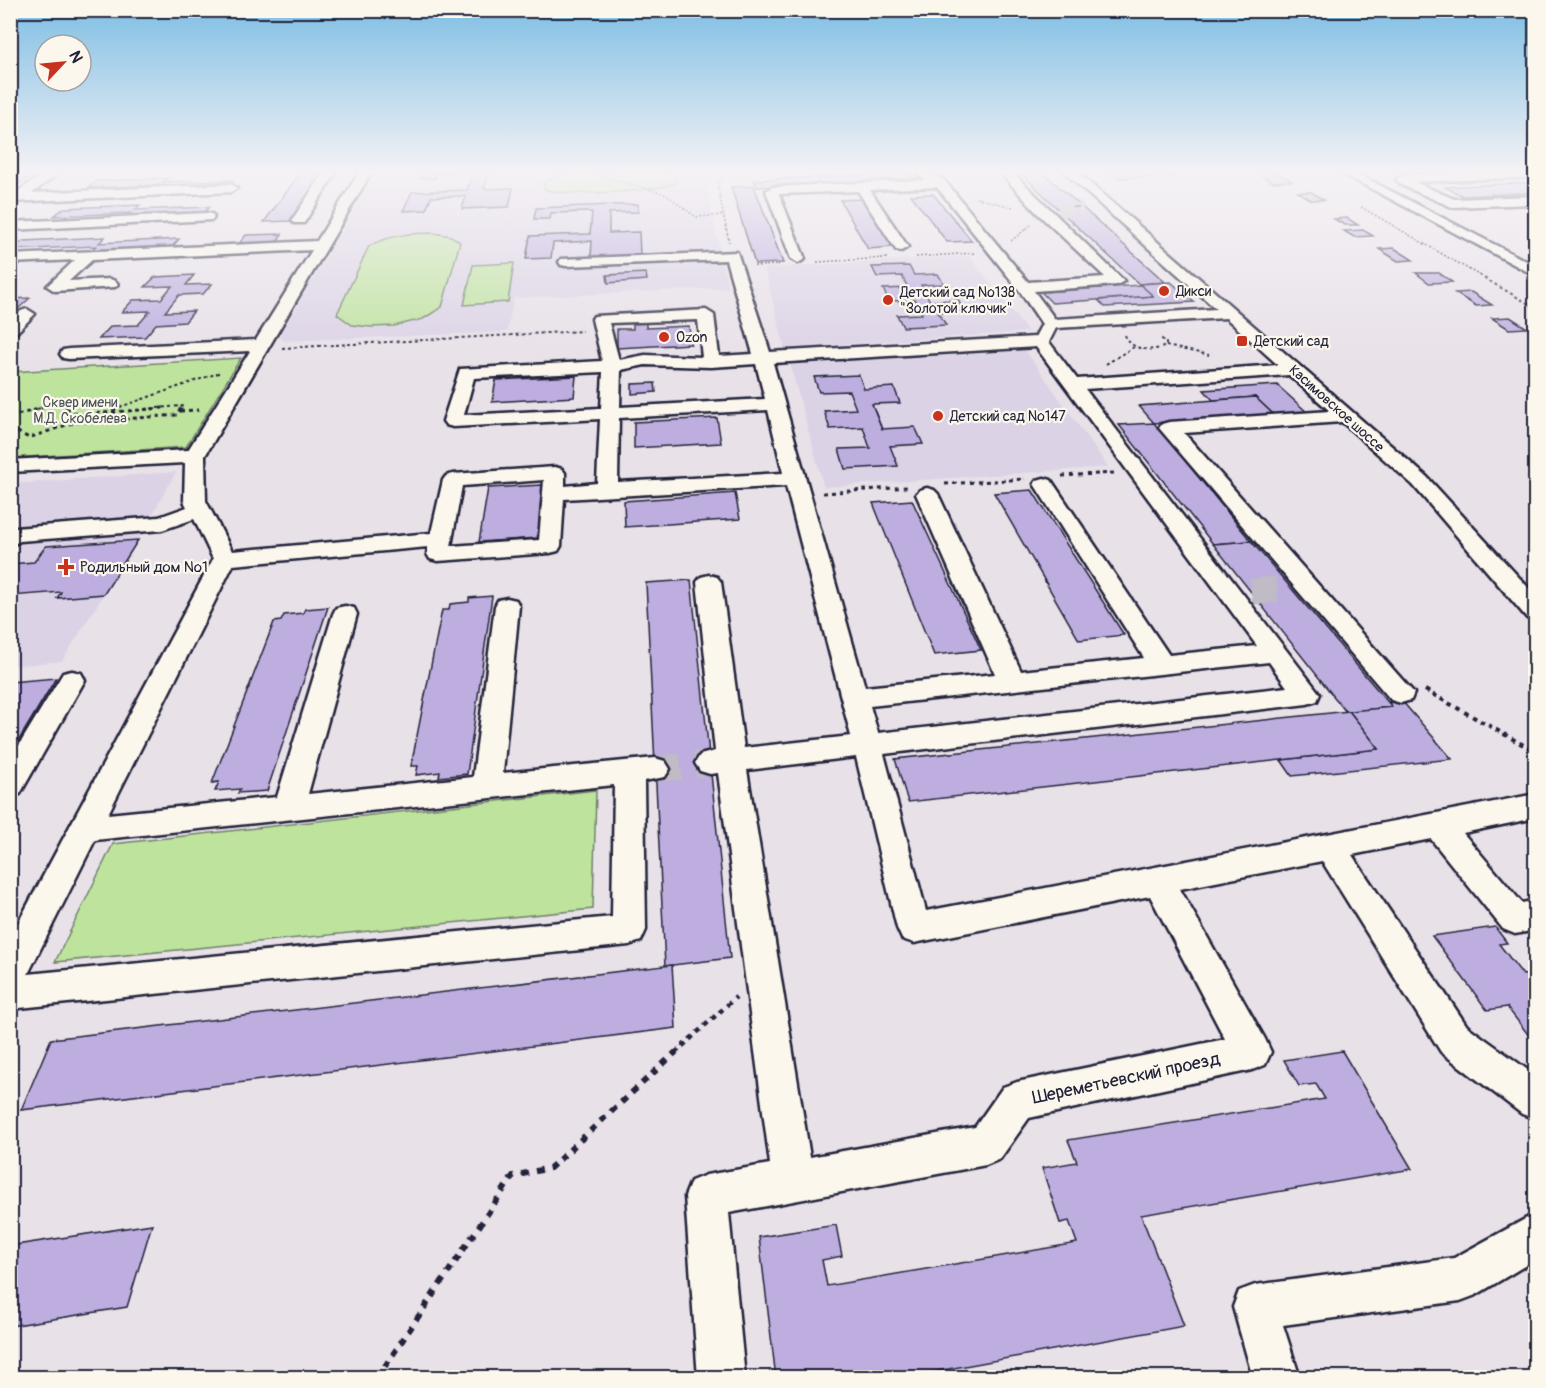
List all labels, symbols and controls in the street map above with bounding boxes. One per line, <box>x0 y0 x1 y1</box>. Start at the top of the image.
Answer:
north arrow <box>33 33 93 93</box>
text: N <box>64 48 87 66</box>
place label: Дикси <box>1175 283 1211 300</box>
place label: Детский сад №138 "Золотой ключик" <box>899 284 1015 317</box>
marker: Дикси <box>1157 284 1171 298</box>
marker: Детский сад №138 "Золотой ключик" <box>881 293 895 307</box>
place label: Ozon <box>676 329 708 346</box>
marker: Ozon <box>657 330 671 344</box>
place label: Детский сад <box>1253 333 1329 350</box>
marker: Детский сад <box>1235 334 1249 348</box>
street label: Касимовское шоссе <box>1286 361 1388 456</box>
park label: Сквер имени М.Д. Скобелева <box>33 394 127 427</box>
place label: Детский сад №147 <box>949 408 1066 425</box>
marker: Детский сад №147 <box>931 409 945 423</box>
marker: Родильный дом №1 <box>57 558 75 576</box>
place label: Родильный дом №1 <box>80 558 208 577</box>
street label: Шереметьевский проезд <box>1030 1047 1222 1110</box>

